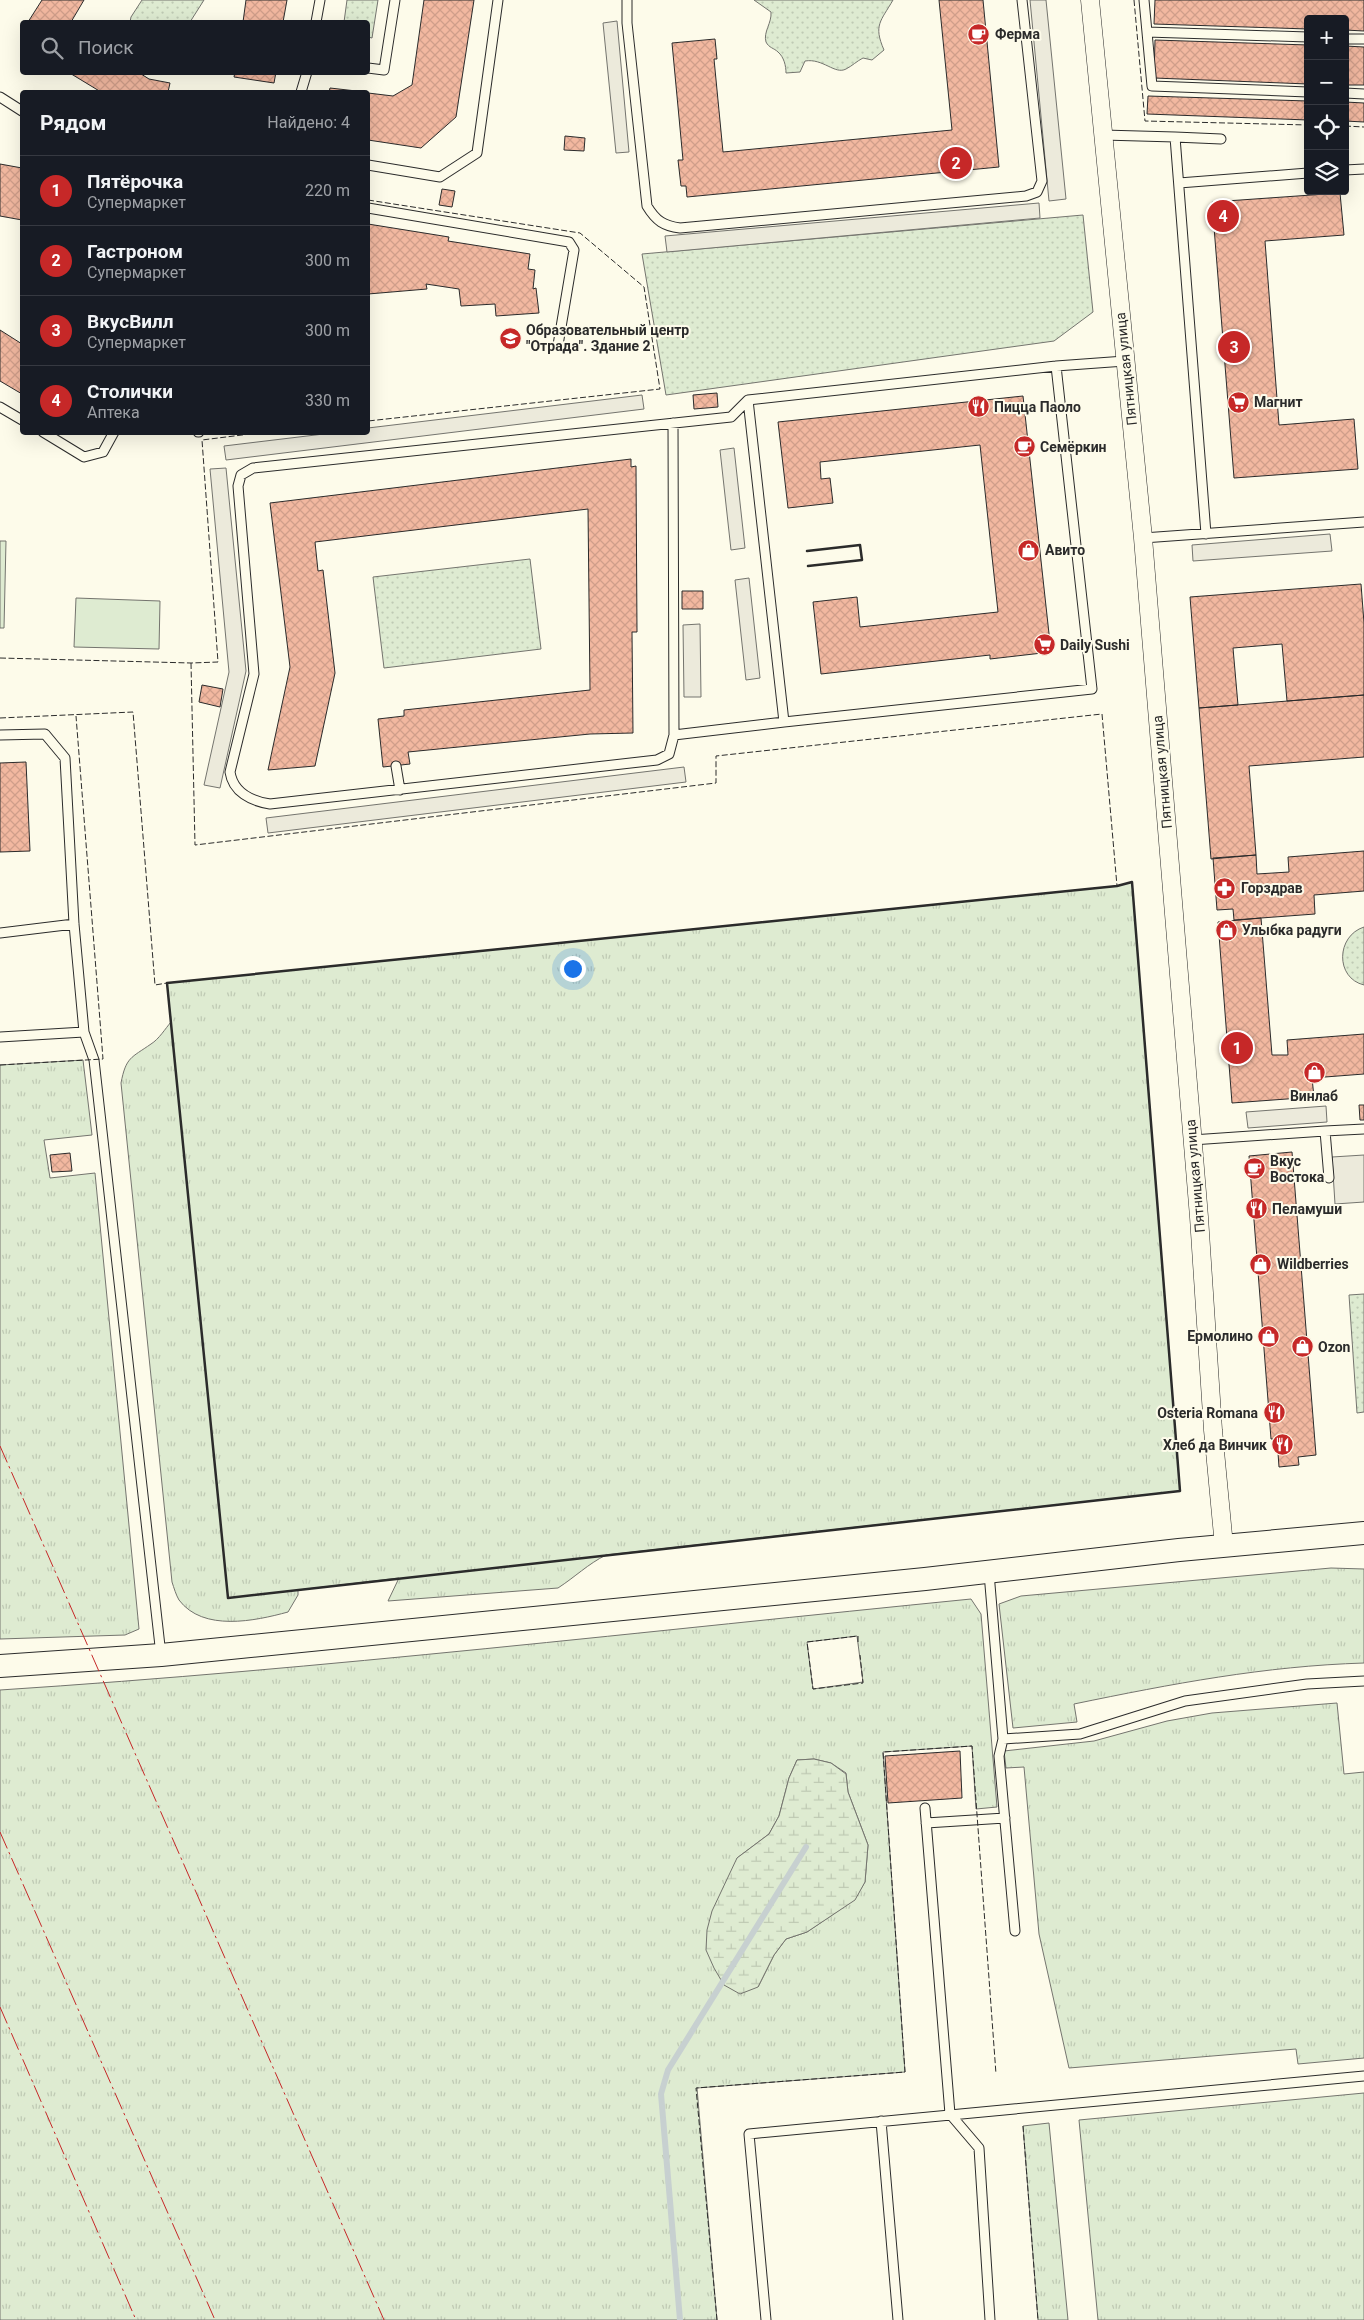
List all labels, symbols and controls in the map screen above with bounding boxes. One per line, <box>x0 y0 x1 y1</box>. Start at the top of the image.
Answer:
map controls <box>1304 15 1349 195</box>
button: + <box>1304 15 1349 60</box>
search box <box>20 20 370 75</box>
cafe icon: Ферма <box>967 22 991 46</box>
place label: Ферма <box>995 26 1040 42</box>
icon: search <box>38 34 66 62</box>
text: Поиск <box>78 36 134 59</box>
button: − <box>1304 60 1349 105</box>
button: locate <box>1304 105 1349 150</box>
text: Рядом <box>40 111 106 135</box>
text: Найдено: 4 <box>267 113 350 132</box>
pin: 2 <box>940 144 972 182</box>
button: layers <box>1304 150 1349 195</box>
text: Пятёрочка <box>87 170 183 193</box>
text: 1 <box>51 181 61 200</box>
text: 220 m <box>305 181 350 200</box>
text: Супермаркет <box>87 193 186 212</box>
pin: 4 <box>1207 197 1239 235</box>
text: Гастроном <box>87 240 183 263</box>
text: 2 <box>51 251 61 270</box>
text: 300 m <box>305 251 350 270</box>
text: Супермаркет <box>87 263 186 282</box>
text: ВкусВилл <box>87 310 174 333</box>
street label: Пятницкая улица <box>1112 312 1140 426</box>
text: 3 <box>51 321 61 340</box>
text: 300 m <box>305 321 350 340</box>
place label: Образовательный центр "Отрада". Здание 2 <box>526 322 689 354</box>
school or university icon: Образовательный центр "Отрада". Здание 2 <box>498 326 522 350</box>
pin: 3 <box>1218 328 1250 366</box>
text: Супермаркет <box>87 333 186 352</box>
text: Столички <box>87 380 173 403</box>
supermarket icon: Магнит <box>1226 390 1250 414</box>
text: 4 <box>51 391 61 410</box>
text: 330 m <box>305 391 350 410</box>
place label: Магнит <box>1254 394 1303 410</box>
restaurant icon: Пицца Паоло <box>966 395 990 419</box>
place label: Пицца Паоло <box>994 399 1081 415</box>
text: Аптека <box>87 403 140 422</box>
cafe icon: Семёркин <box>1012 435 1036 459</box>
place label: Семёркин <box>1040 439 1107 455</box>
shop icon: Авито <box>1017 538 1041 562</box>
place label: Авито <box>1045 542 1085 558</box>
supermarket icon: Daily Sushi <box>1032 633 1056 657</box>
place label: Daily Sushi <box>1060 637 1130 653</box>
street label: Пятницкая улица <box>1149 715 1175 829</box>
pharmacy icon: Горздрав <box>1213 876 1237 900</box>
place label: Горздрав <box>1241 880 1303 896</box>
shop icon: Улыбка радуги <box>1214 918 1238 942</box>
place label: Улыбка радуги <box>1242 922 1342 938</box>
your location <box>560 956 586 982</box>
pin: 1 <box>1221 1029 1253 1067</box>
shop icon: Винлаб <box>1302 1061 1326 1085</box>
place label: Винлаб <box>1290 1088 1338 1104</box>
street label: Пятницкая улица <box>1182 1119 1208 1233</box>
place label: Вкус Востока <box>1270 1153 1325 1185</box>
cafe icon: Вкус Востока <box>1242 1157 1266 1181</box>
restaurant icon: Пеламуши <box>1244 1197 1268 1221</box>
place label: Пеламуши <box>1272 1201 1342 1217</box>
shop icon: Wildberries <box>1249 1252 1273 1276</box>
place label: Wildberries <box>1277 1256 1349 1272</box>
shop icon: Ермолино <box>1257 1324 1281 1348</box>
place label: Ермолино <box>1187 1328 1253 1344</box>
shop icon: Ozon <box>1290 1335 1314 1359</box>
place label: Ozon <box>1318 1339 1351 1355</box>
restaurant icon: Osteria Romana <box>1262 1401 1286 1425</box>
place label: Osteria Romana <box>1157 1405 1259 1421</box>
restaurant icon: Хлеб да Винчик <box>1271 1433 1295 1457</box>
place label: Хлеб да Винчик <box>1163 1437 1267 1453</box>

